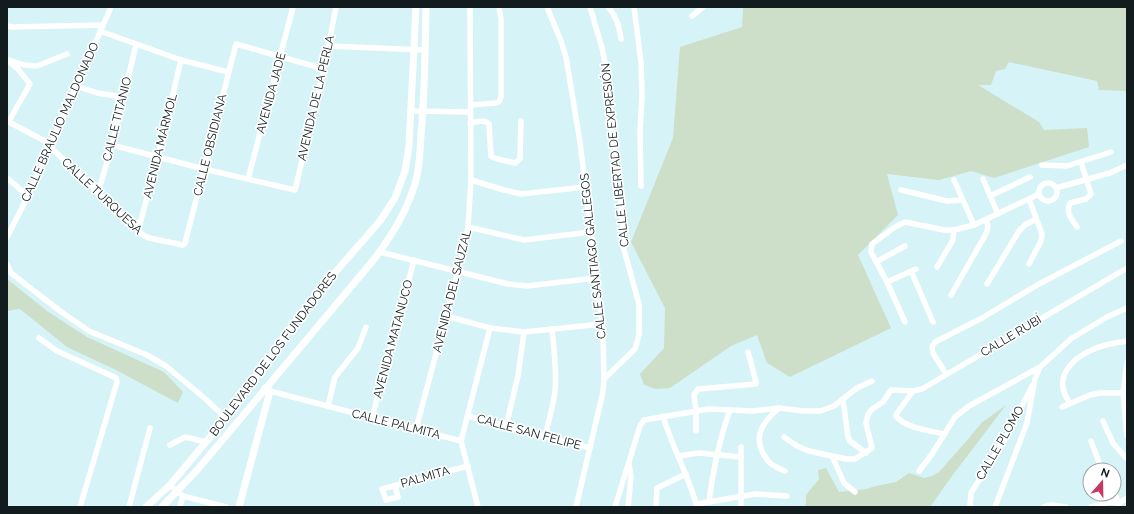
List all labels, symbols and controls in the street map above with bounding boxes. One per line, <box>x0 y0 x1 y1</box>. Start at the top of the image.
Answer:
street label: AVENIDA DE LA PERLA <box>295 34 337 162</box>
street label: CALLE BRAULIO MALDONADO <box>18 40 102 204</box>
street label: AVENIDA JADE <box>253 51 289 135</box>
street label: CALLE LIBERTAD DE EXPRESIÓN <box>598 62 632 248</box>
street label: CALLE TITANIO <box>100 75 134 163</box>
street label: AVENIDA MÁRMOL <box>140 92 180 200</box>
street label: CALLE OBSIDIANA <box>191 92 229 198</box>
street label: CALLE TURQUESA <box>59 155 145 237</box>
street label: CALLE SANTIAGO GALLEGOS <box>577 172 609 340</box>
street label: AVENIDA DEL SAUZAL <box>430 228 474 354</box>
street label: BOULEVARD DE LOS FUNDADORES <box>207 269 339 439</box>
street label: AVENIDA MATANUCO <box>370 278 416 400</box>
street label: CALLE RUBÍ <box>978 312 1044 360</box>
street label: CALLE PLOMO <box>973 403 1027 483</box>
street label: CALLE PALMITA <box>350 406 442 442</box>
street label: CALLE SAN FELIPE <box>475 411 583 453</box>
north arrow <box>1082 462 1122 502</box>
street label: PALMITA <box>399 463 451 491</box>
text: N <box>1099 466 1111 481</box>

